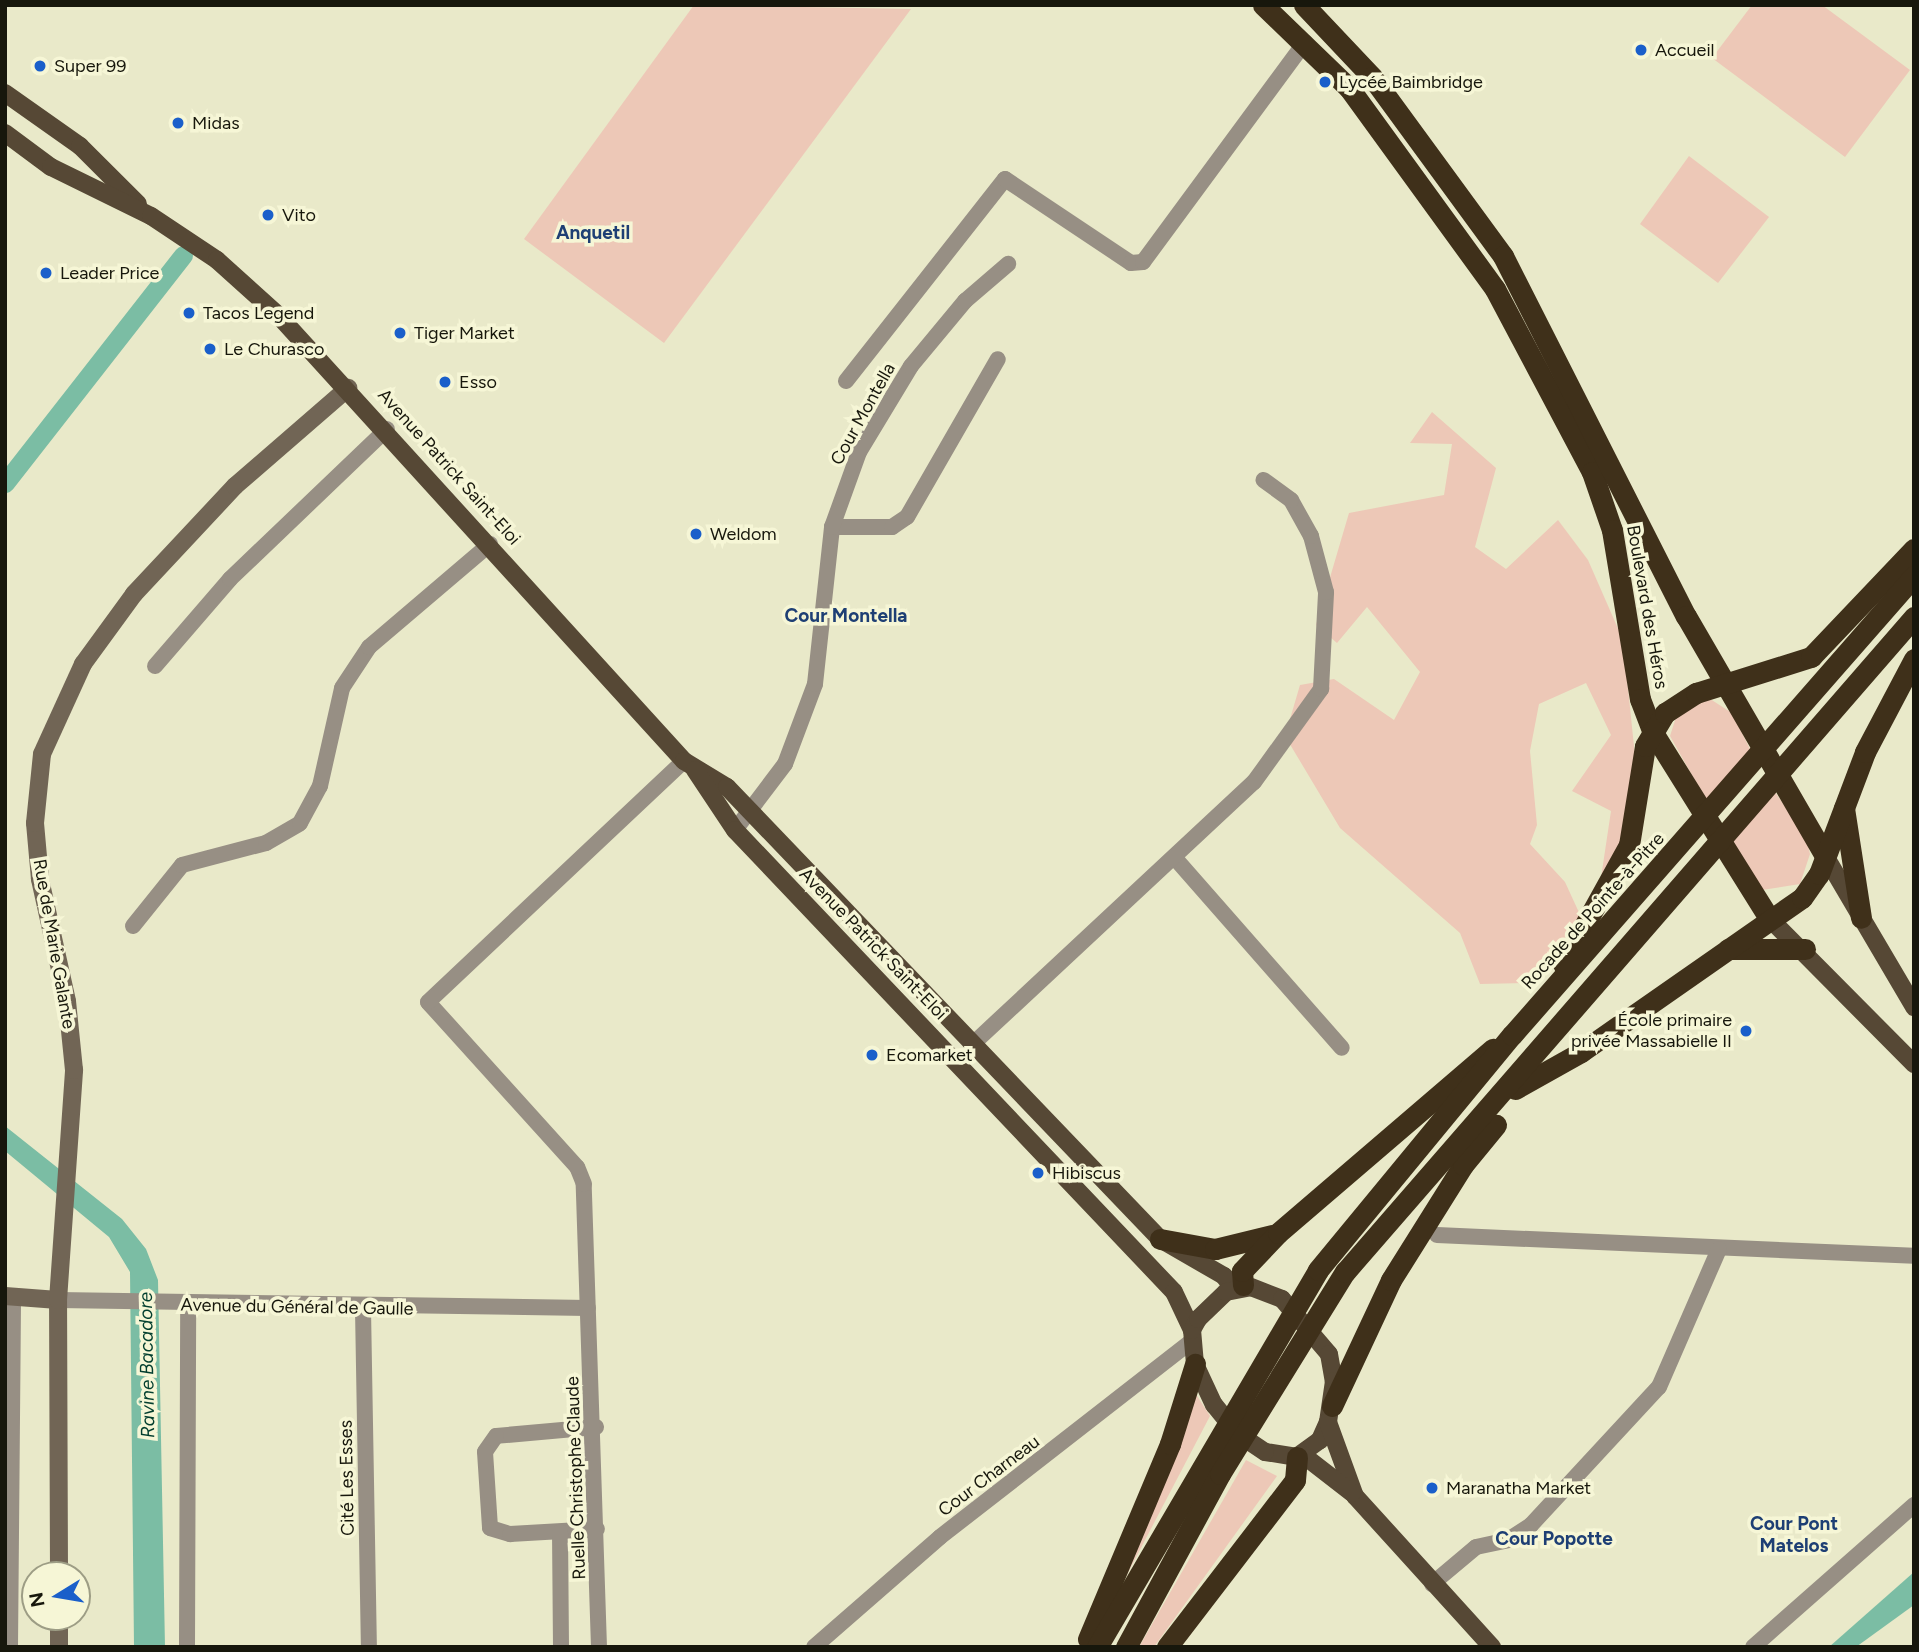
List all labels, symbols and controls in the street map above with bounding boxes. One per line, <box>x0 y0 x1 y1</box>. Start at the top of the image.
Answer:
place label: Accueil <box>1655 39 1715 61</box>
marker: Accueil <box>1633 42 1649 58</box>
place label: Super 99 <box>54 55 126 77</box>
marker: Super 99 <box>32 58 48 74</box>
place label: Lycée Baimbridge <box>1339 71 1483 93</box>
marker: Lycée Baimbridge <box>1317 74 1333 90</box>
place label: Midas <box>192 112 240 134</box>
marker: Midas <box>170 115 186 131</box>
place label: Vito <box>282 204 316 226</box>
marker: Vito <box>260 207 276 223</box>
district label: Anquetil <box>556 222 630 244</box>
place label: Leader Price <box>60 262 159 284</box>
marker: Leader Price <box>38 265 54 281</box>
place label: Tacos Legend <box>203 302 314 324</box>
marker: Tacos Legend <box>181 305 197 321</box>
place label: Tiger Market <box>414 322 515 344</box>
marker: Tiger Market <box>392 325 408 341</box>
place label: Le Churasco <box>224 338 325 360</box>
marker: Le Churasco <box>202 341 218 357</box>
street label: Cour Montella <box>826 359 900 469</box>
place label: Esso <box>459 371 497 393</box>
marker: Esso <box>437 374 453 390</box>
street label: Avenue Patrick Saint-Eloi <box>373 384 525 550</box>
place label: Weldom <box>710 523 777 545</box>
street label: Boulevard des Héros <box>1622 523 1672 691</box>
marker: Weldom <box>688 526 704 542</box>
district label: Cour Montella <box>785 605 907 627</box>
street label: Rocade de Pointe-à-Pitre <box>1517 828 1669 994</box>
street label: Rue de Marie Galante <box>28 857 80 1031</box>
street label: Avenue Patrick Saint-Eloi <box>795 864 951 1024</box>
place label: École primaire privée Massabielle II <box>1571 1010 1732 1052</box>
marker: École primaire privée Massabielle II <box>1738 1023 1754 1039</box>
place label: Ecomarket <box>886 1044 973 1066</box>
marker: Ecomarket <box>864 1047 880 1063</box>
place label: Hibiscus <box>1052 1162 1121 1184</box>
marker: Hibiscus <box>1030 1165 1046 1181</box>
water label: Ravine Bacadore <box>134 1292 160 1438</box>
street label: Avenue du Général de Gaulle <box>180 1294 414 1320</box>
street label: Ruelle Christophe Claude <box>562 1376 590 1580</box>
street label: Cité Les Esses <box>335 1420 359 1536</box>
street label: Cour Charneau <box>934 1431 1044 1521</box>
place label: Maranatha Market <box>1446 1477 1591 1499</box>
marker: Maranatha Market <box>1424 1480 1440 1496</box>
district label: Cour Pont Matelos <box>1750 1513 1838 1557</box>
district label: Cour Popotte <box>1495 1528 1613 1550</box>
north arrow <box>21 1561 91 1631</box>
text: N <box>24 1590 50 1609</box>

